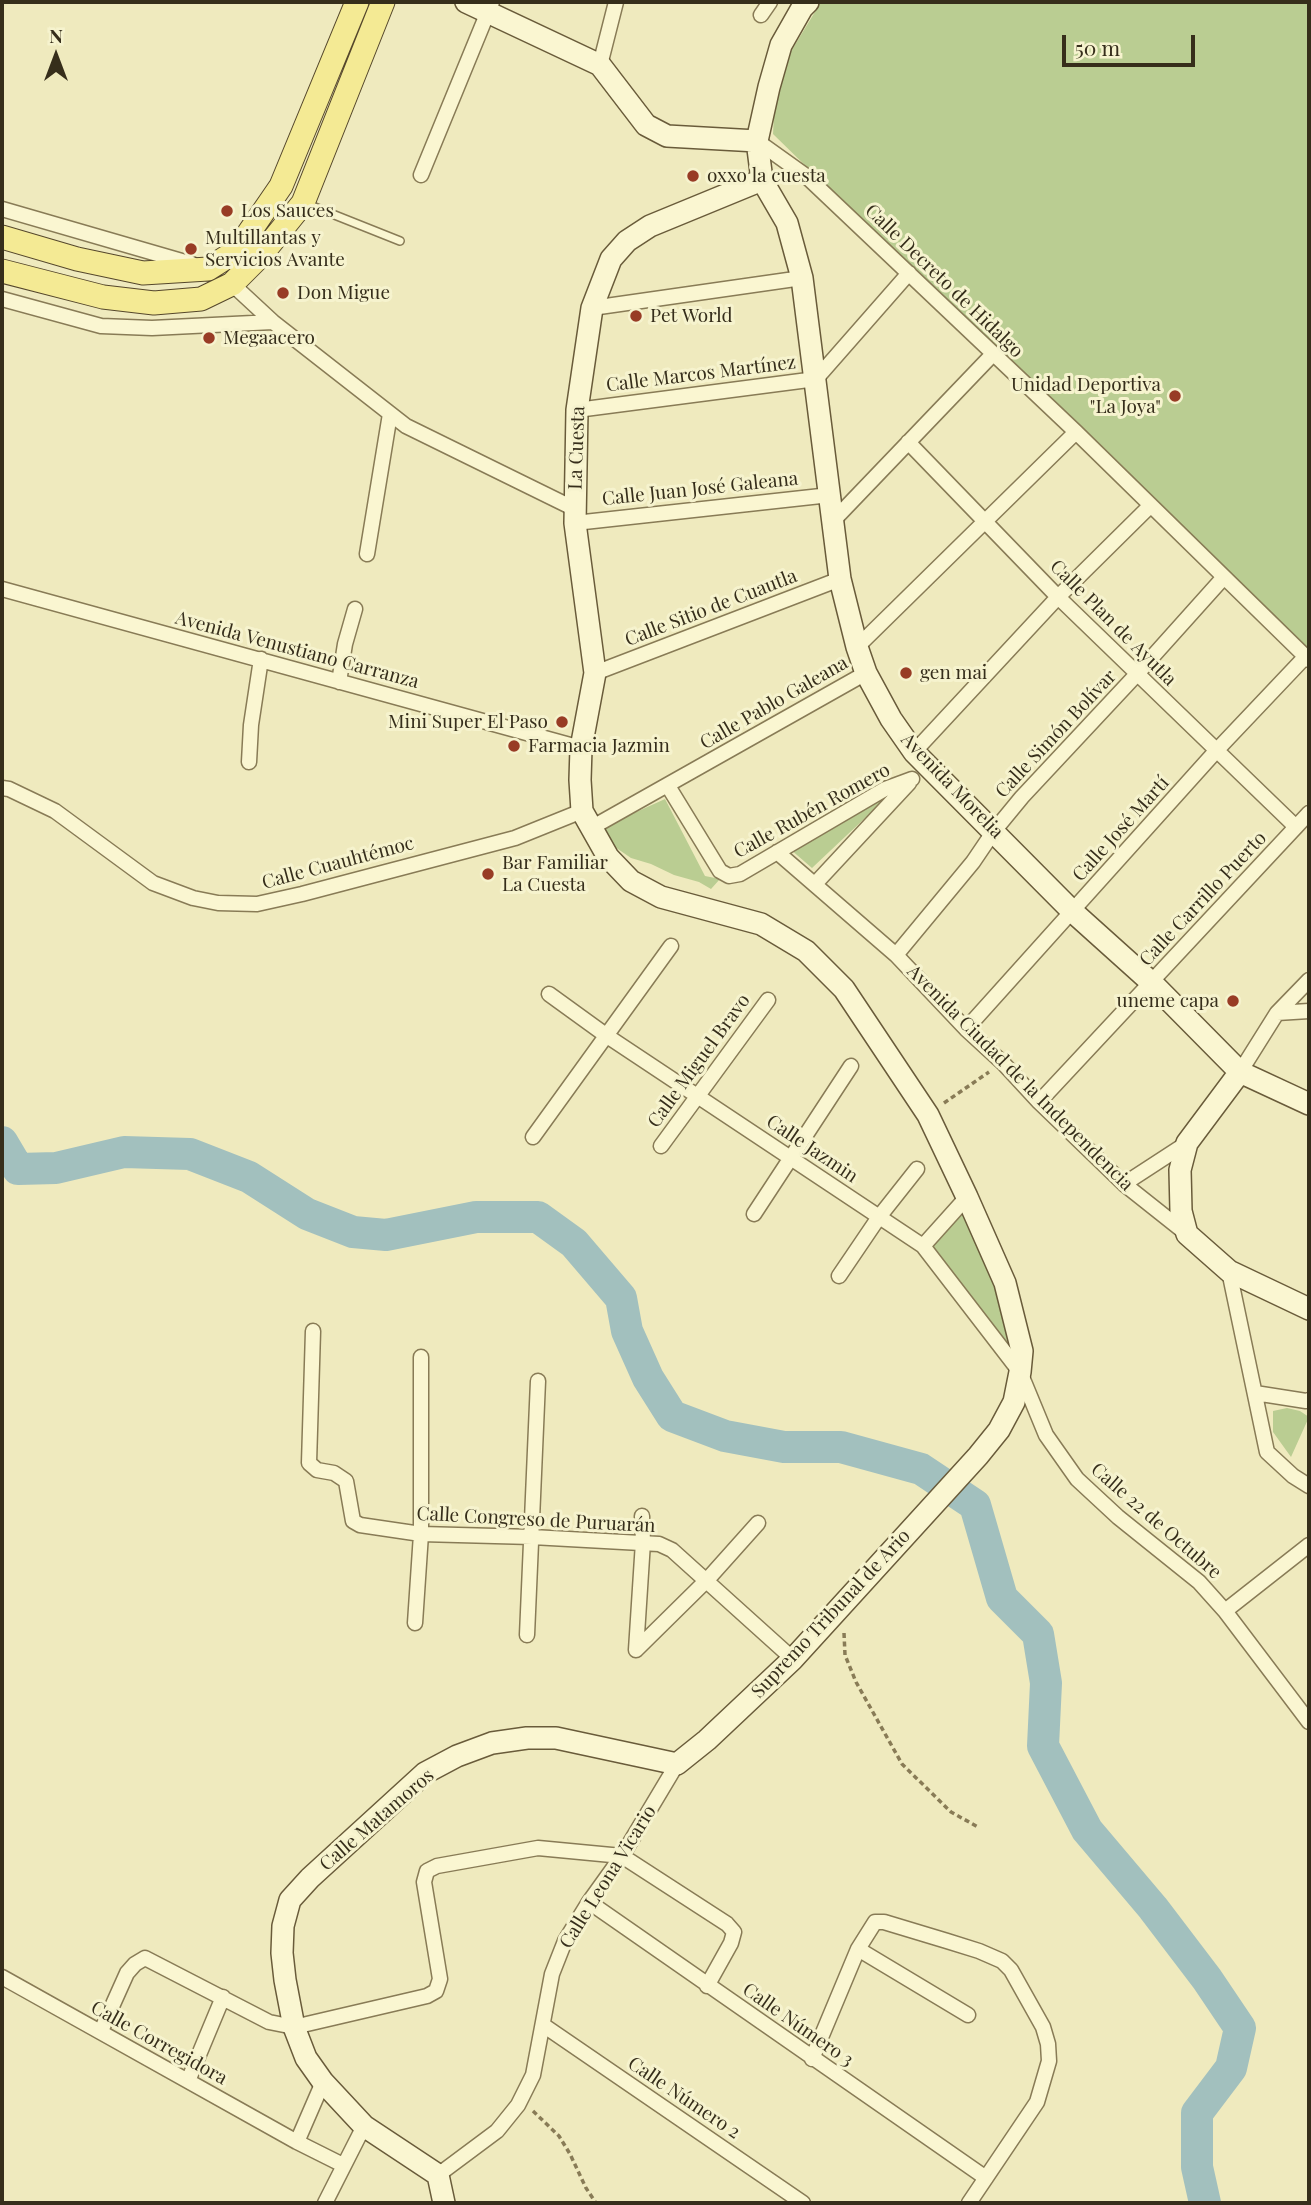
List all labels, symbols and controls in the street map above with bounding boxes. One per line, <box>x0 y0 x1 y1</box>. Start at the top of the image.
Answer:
north arrow <box>21 21 91 91</box>
scale bar <box>1066 21 1199 65</box>
text: N <box>49 22 63 48</box>
text: 50 m <box>1075 33 1120 61</box>
place label: oxxo la cuesta <box>707 165 826 187</box>
marker: oxxo la cuesta <box>685 168 701 184</box>
street label: Calle Decreto de Hidalgo <box>860 199 1028 363</box>
place label: Los Sauces <box>241 200 334 222</box>
marker: Los Sauces <box>219 203 235 219</box>
place label: Multillantas y Servicios Avante <box>205 227 345 271</box>
marker: Multillantas y Servicios Avante <box>183 241 199 257</box>
place label: Don Migue <box>297 282 390 304</box>
marker: Don Migue <box>275 285 291 301</box>
place label: Pet World <box>650 305 733 327</box>
marker: Pet World <box>628 308 644 324</box>
place label: Megaacero <box>223 327 315 349</box>
marker: Megaacero <box>201 330 217 346</box>
street label: Calle Marcos Martínez <box>605 351 797 397</box>
place label: Unidad Deportiva "La Joya" <box>1011 374 1161 418</box>
marker: Unidad Deportiva "La Joya" <box>1167 388 1183 404</box>
street label: La Cuesta <box>564 406 590 490</box>
street label: Calle Juan José Galeana <box>601 467 799 511</box>
street label: Calle Plan de Ayutla <box>1045 555 1181 691</box>
street label: Calle Sitio de Cuautla <box>622 565 800 651</box>
street label: Avenida Venustiano Carranza <box>173 606 421 694</box>
street label: Calle Pablo Galeana <box>696 651 852 755</box>
place label: gen mai <box>920 662 987 684</box>
marker: gen mai <box>898 665 914 681</box>
street label: Calle Simón Bolívar <box>991 665 1121 803</box>
place label: Mini Super El Paso <box>388 711 548 733</box>
marker: Mini Super El Paso <box>554 714 570 730</box>
street label: Avenida Morelia <box>896 729 1008 843</box>
place label: Farmacia Jazmin <box>528 735 670 757</box>
marker: Farmacia Jazmin <box>506 738 522 754</box>
street label: Calle Rubén Romero <box>730 759 894 863</box>
street label: Calle José Martí <box>1068 772 1174 886</box>
street label: Calle Carrillo Puerto <box>1135 827 1271 971</box>
street label: Calle Cuauhtémoc <box>260 832 416 894</box>
place label: Bar Familiar La Cuesta <box>502 852 608 896</box>
marker: Bar Familiar La Cuesta <box>480 866 496 882</box>
street label: Avenida Ciudad de la Independencia <box>902 960 1138 1196</box>
street label: Calle Miguel Bravo <box>643 990 755 1132</box>
place label: uneme capa <box>1117 990 1219 1012</box>
marker: uneme capa <box>1225 993 1241 1009</box>
street label: Calle Jazmin <box>762 1110 862 1188</box>
street label: Calle 22 de Octubre <box>1086 1458 1226 1584</box>
street label: Calle Congreso de Puruarán <box>416 1502 656 1538</box>
street label: Supremo Tribunal de Ario <box>747 1525 915 1703</box>
street label: Calle Matamoros <box>315 1764 439 1876</box>
street label: Calle Leona Vicario <box>555 1801 661 1953</box>
street label: Calle Número 3 <box>738 1978 858 2072</box>
street label: Calle Corregidora <box>87 1996 231 2090</box>
street label: Calle Número 2 <box>624 2052 744 2144</box>

